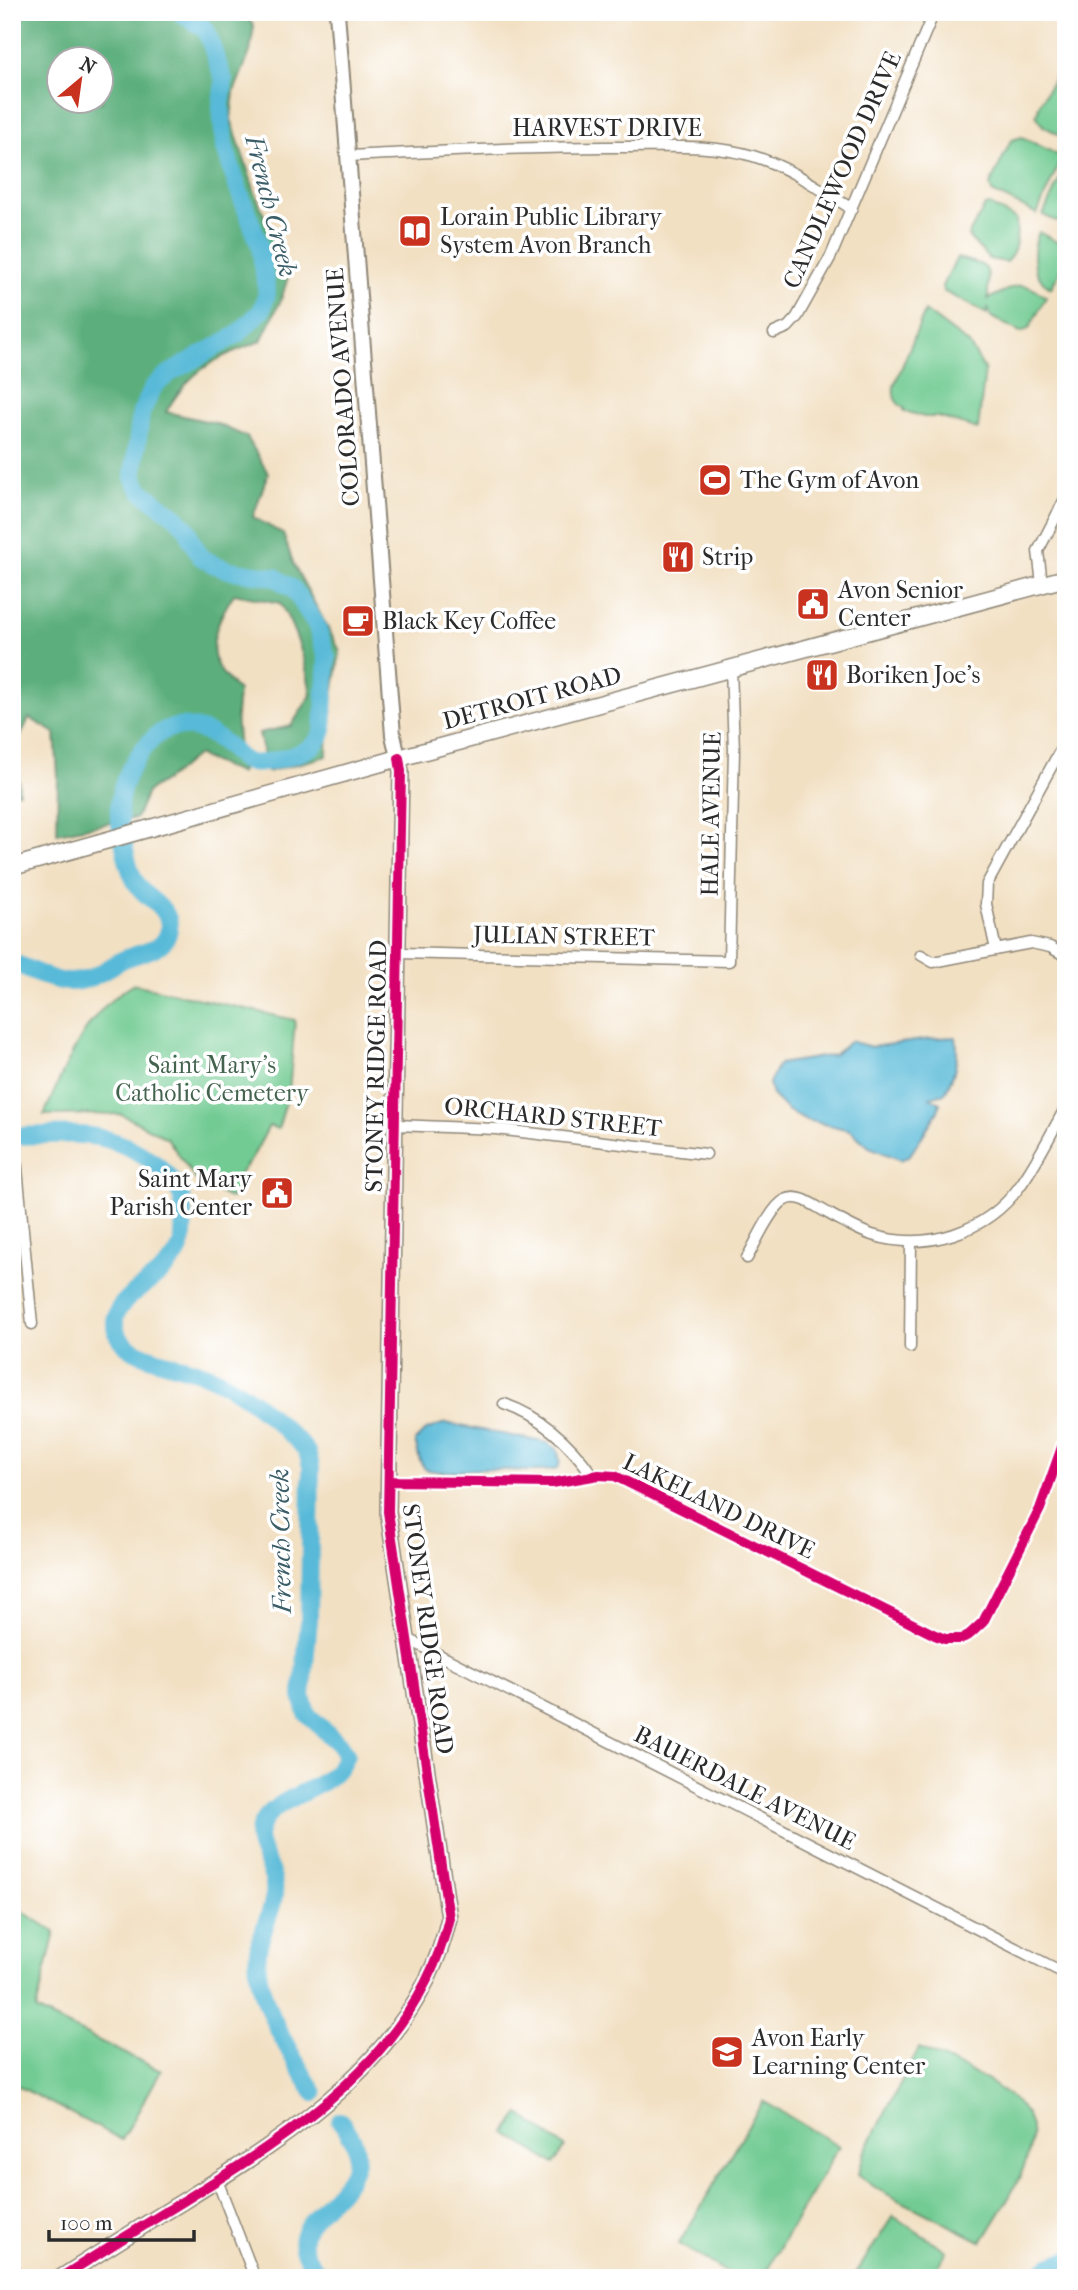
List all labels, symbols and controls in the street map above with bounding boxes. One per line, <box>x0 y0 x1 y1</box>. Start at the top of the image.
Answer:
north arrow <box>46 46 116 116</box>
street label: CANDLEWOOD DRIVE <box>777 47 907 293</box>
text: N <box>76 53 100 79</box>
street label: HARVEST DRIVE <box>512 114 702 142</box>
water label: French Creek <box>238 131 304 280</box>
place label: Lorain Public Library System Avon Branch <box>440 203 663 259</box>
library icon: Lorain Public Library System Avon Branch <box>396 212 434 250</box>
street label: COLORADO AVENUE <box>321 267 365 507</box>
sports icon: The Gym of Avon <box>696 461 734 499</box>
place label: The Gym of Avon <box>740 466 919 494</box>
restaurant icon: Strip <box>659 538 697 576</box>
place label: Strip <box>702 543 753 571</box>
place label: Avon Senior Center <box>837 576 964 632</box>
public building icon: Avon Senior Center <box>794 585 832 623</box>
cafe icon: Black Key Coffee <box>339 602 377 640</box>
place label: Black Key Coffee <box>382 607 556 635</box>
restaurant icon: Boriken Joe's <box>803 656 841 694</box>
street label: DETROIT ROAD <box>439 661 625 735</box>
place label: Boriken Joe's <box>846 661 980 689</box>
street label: HALE AVENUE <box>696 731 726 897</box>
street label: JULIAN STREET <box>471 920 656 952</box>
street label: STONEY RIDGE ROAD <box>360 939 392 1193</box>
park label: Saint Mary's Catholic Cemetery <box>115 1051 310 1107</box>
street label: ORCHARD STREET <box>443 1092 664 1142</box>
place label: Saint Mary Parish Center <box>110 1165 253 1221</box>
public building icon: Saint Mary Parish Center <box>258 1174 296 1212</box>
street label: LAKELAND DRIVE <box>619 1447 819 1565</box>
water label: French Creek <box>264 1468 298 1615</box>
street label: STONEY RIDGE ROAD <box>397 1502 459 1756</box>
street label: BAUERDALE AVENUE <box>630 1720 860 1856</box>
place label: Avon Early Learning Center <box>751 2024 926 2080</box>
school or university icon: Avon Early Learning Center <box>708 2033 746 2071</box>
scale bar <box>49 2199 194 2243</box>
text: 100 m <box>60 2211 113 2235</box>

